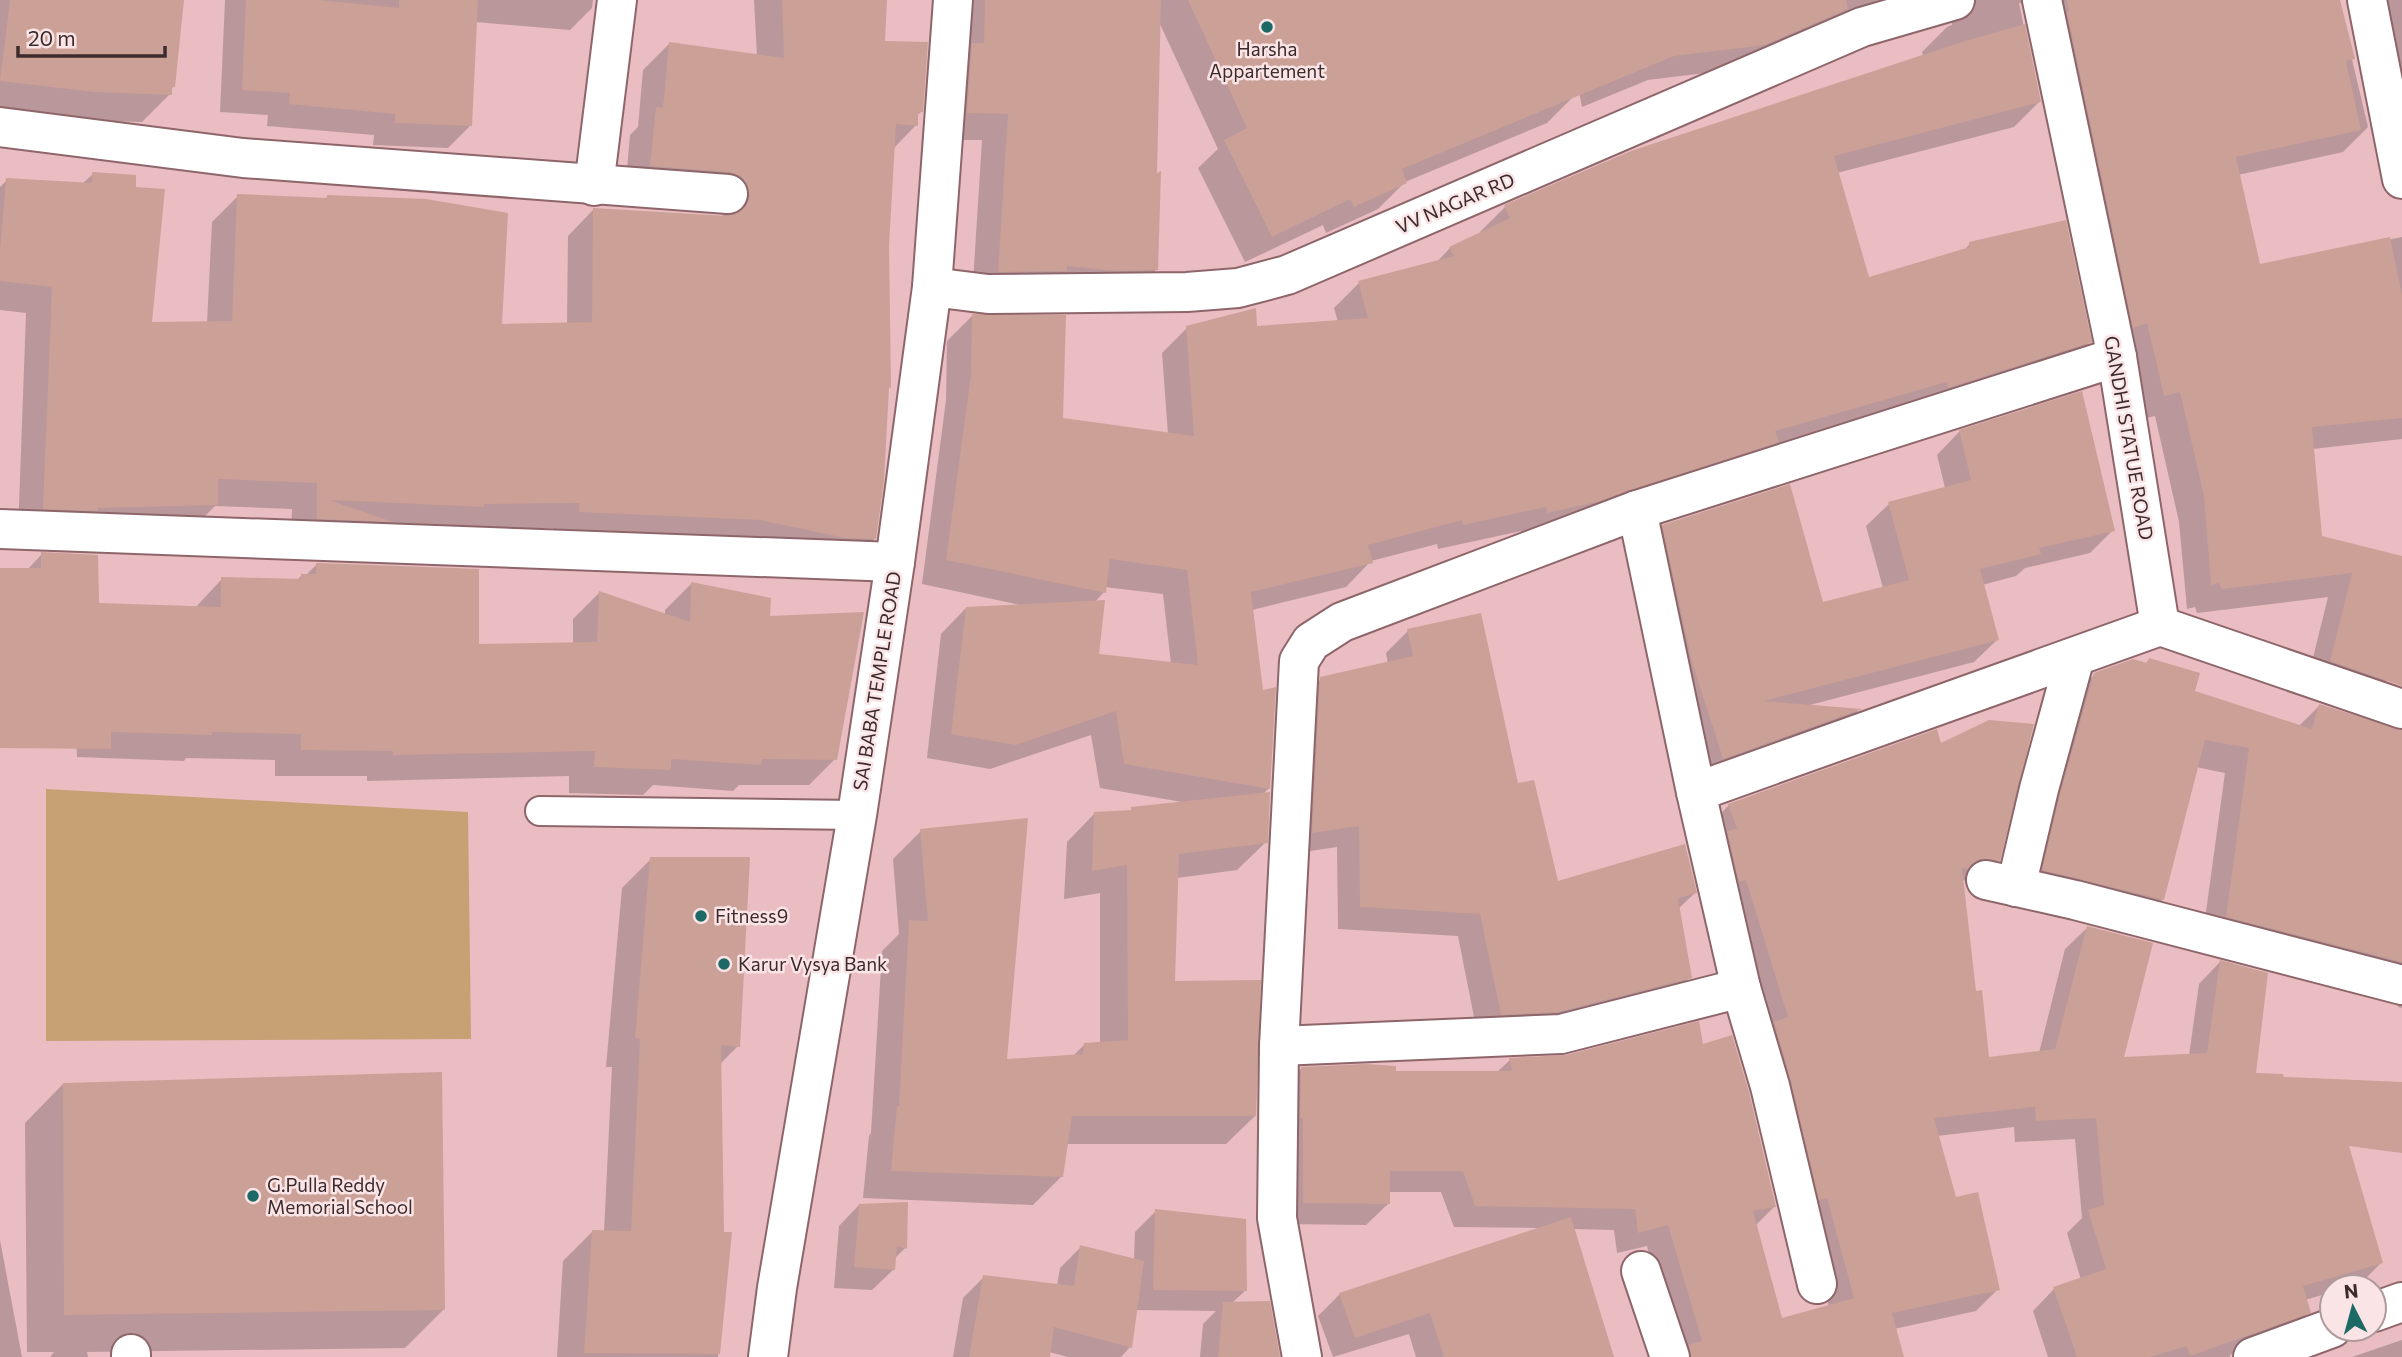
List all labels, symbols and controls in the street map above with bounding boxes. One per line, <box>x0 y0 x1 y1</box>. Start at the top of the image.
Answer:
scale bar <box>18 14 164 58</box>
marker: Harsha Appartement <box>1259 19 1275 35</box>
text: 20 m <box>28 25 76 50</box>
place label: Harsha Appartement <box>1209 37 1325 82</box>
street label: VV NAGAR RD <box>1392 167 1518 238</box>
street label: GANDHI STATUE ROAD <box>2100 334 2159 542</box>
street label: SAI BABA TEMPLE ROAD <box>848 570 905 792</box>
place label: Fitness9 <box>715 904 788 927</box>
marker: Fitness9 <box>693 908 709 924</box>
place label: Karur Vysya Bank <box>738 952 887 975</box>
marker: Karur Vysya Bank <box>716 956 732 972</box>
place label: G.Pulla Reddy Memorial School <box>267 1173 413 1218</box>
marker: G.Pulla Reddy Memorial School <box>245 1188 261 1204</box>
north arrow <box>2318 1273 2388 1343</box>
text: N <box>2343 1278 2359 1303</box>

